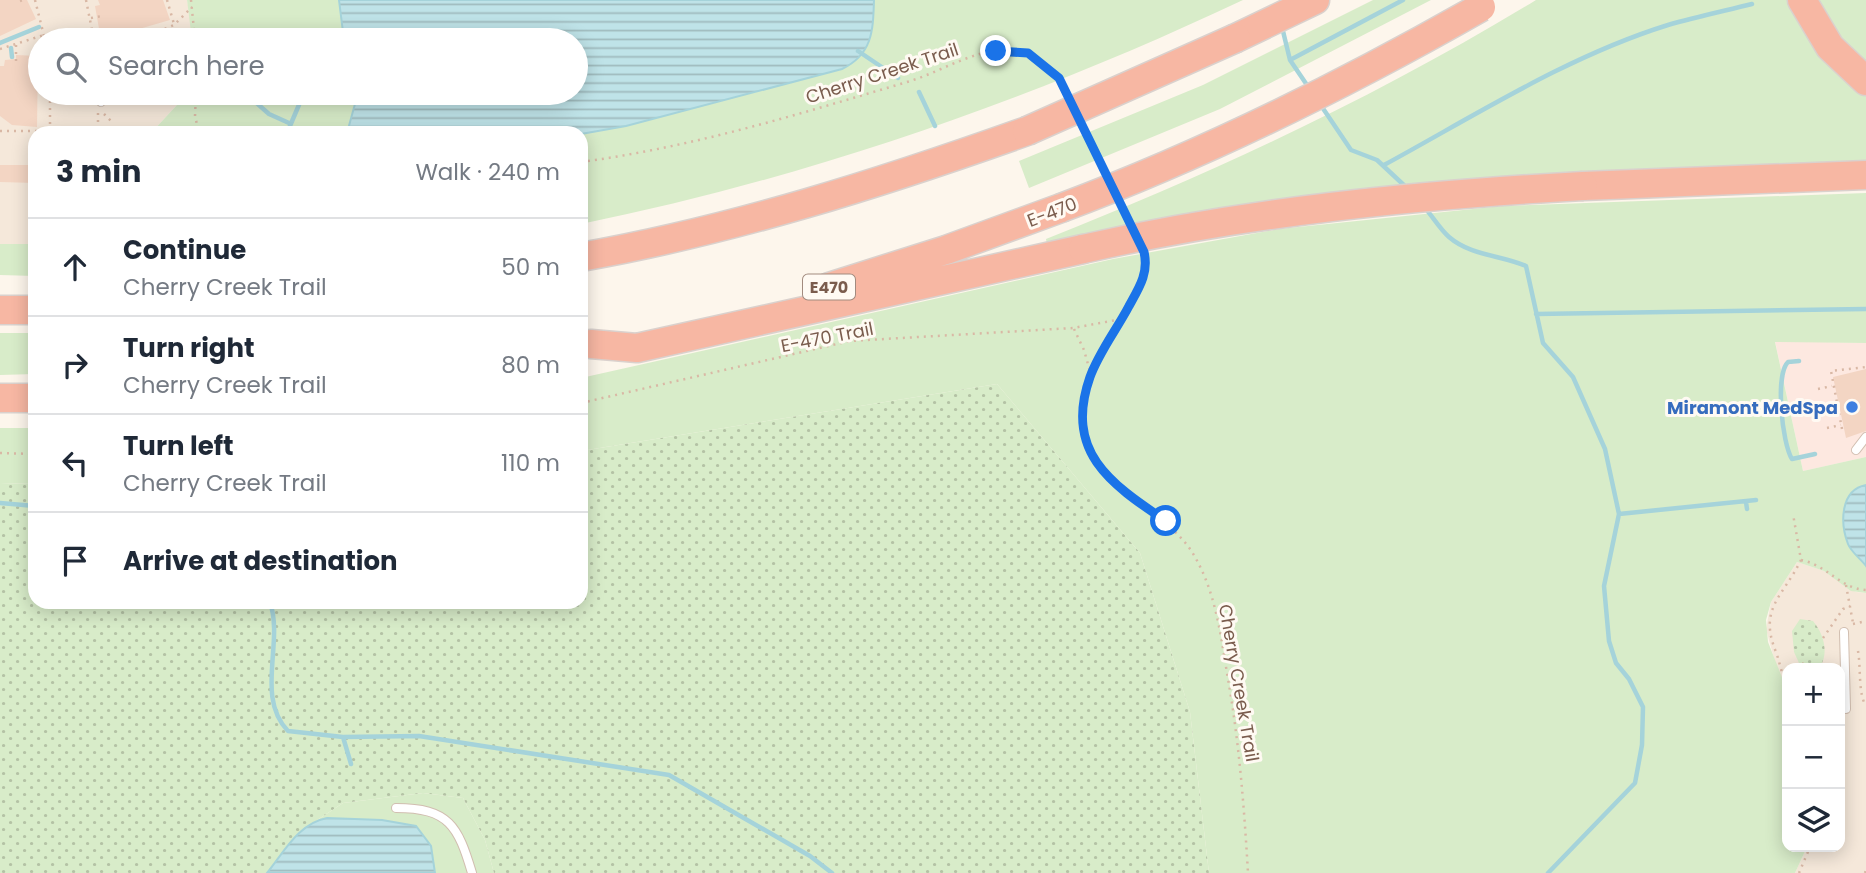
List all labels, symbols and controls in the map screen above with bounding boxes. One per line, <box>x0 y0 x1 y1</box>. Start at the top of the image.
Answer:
search box <box>28 28 588 105</box>
route end <box>980 35 1011 66</box>
street label: Cherry Creek Trail <box>802 36 962 110</box>
icon: search <box>52 48 90 86</box>
text: Search here <box>108 48 265 84</box>
text: 3 min <box>56 150 141 193</box>
text: Walk · 240 m <box>415 156 560 188</box>
street label: E-470 <box>1023 191 1081 233</box>
text: Continue <box>123 232 246 268</box>
icon: ahead <box>56 248 94 286</box>
text: 50 m <box>501 251 560 283</box>
text: Cherry Creek Trail <box>123 271 327 303</box>
road number: E470 <box>803 274 855 300</box>
street label: E-470 Trail <box>779 316 875 358</box>
text: Turn right <box>123 330 255 366</box>
icon: right <box>56 346 94 384</box>
text: 80 m <box>501 349 560 381</box>
text: Cherry Creek Trail <box>123 369 327 401</box>
place label: Miramont MedSpa <box>1667 395 1838 420</box>
marker: Miramont MedSpa <box>1844 399 1860 415</box>
text: Turn left <box>123 428 234 464</box>
icon: left <box>56 444 94 482</box>
text: 110 m <box>501 447 560 479</box>
text: Cherry Creek Trail <box>123 467 327 499</box>
route start <box>1150 505 1181 536</box>
icon: arrive <box>56 542 94 580</box>
text: Arrive at destination <box>123 543 398 579</box>
street label: Cherry Creek Trail <box>1213 602 1265 764</box>
map controls <box>1782 663 1845 852</box>
button: + <box>1782 663 1845 726</box>
button: − <box>1782 726 1845 789</box>
button: layers <box>1782 789 1845 852</box>

